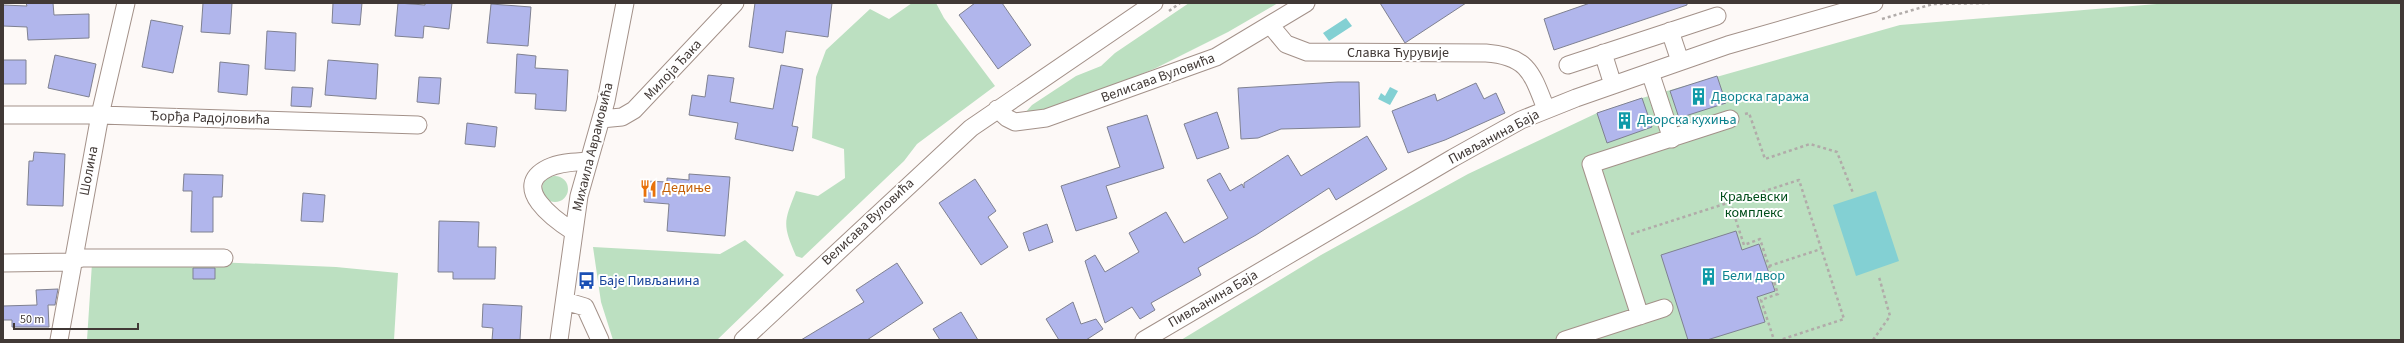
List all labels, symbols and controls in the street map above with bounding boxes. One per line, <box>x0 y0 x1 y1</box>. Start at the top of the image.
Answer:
street label: Милоја Ђака <box>639 35 707 105</box>
street label: Славка Ћурувије <box>1347 43 1449 63</box>
street label: Велисава Вуловића <box>1098 48 1218 108</box>
street label: Михаила Аврамовића <box>567 81 619 213</box>
building icon: Дворска гаража <box>1688 87 1708 107</box>
place label: Дворска гаража <box>1711 87 1809 107</box>
street label: Пивљанина Баја <box>1445 105 1543 169</box>
street label: Ђорђа Радојловића <box>150 106 270 130</box>
building icon: Дворска кухиња <box>1614 110 1634 130</box>
place label: Дворска кухиња <box>1637 110 1736 130</box>
street label: Шолина <box>74 144 104 198</box>
street label: Велисава Вуловића <box>817 174 919 270</box>
restaurant icon: Дедиње <box>639 178 659 198</box>
place label: Дедиње <box>662 178 711 198</box>
park label: Краљевски комплекс <box>1720 187 1788 223</box>
street label: Пивљанина Баја <box>1164 265 1262 333</box>
building icon: Бели двор <box>1699 266 1719 286</box>
place label: Бели двор <box>1722 266 1785 286</box>
bus stop icon: Баје Пивљанина <box>576 271 596 291</box>
place label: Баје Пивљанина <box>599 271 699 291</box>
scale bar <box>14 305 138 331</box>
text: 50 m <box>20 311 44 328</box>

